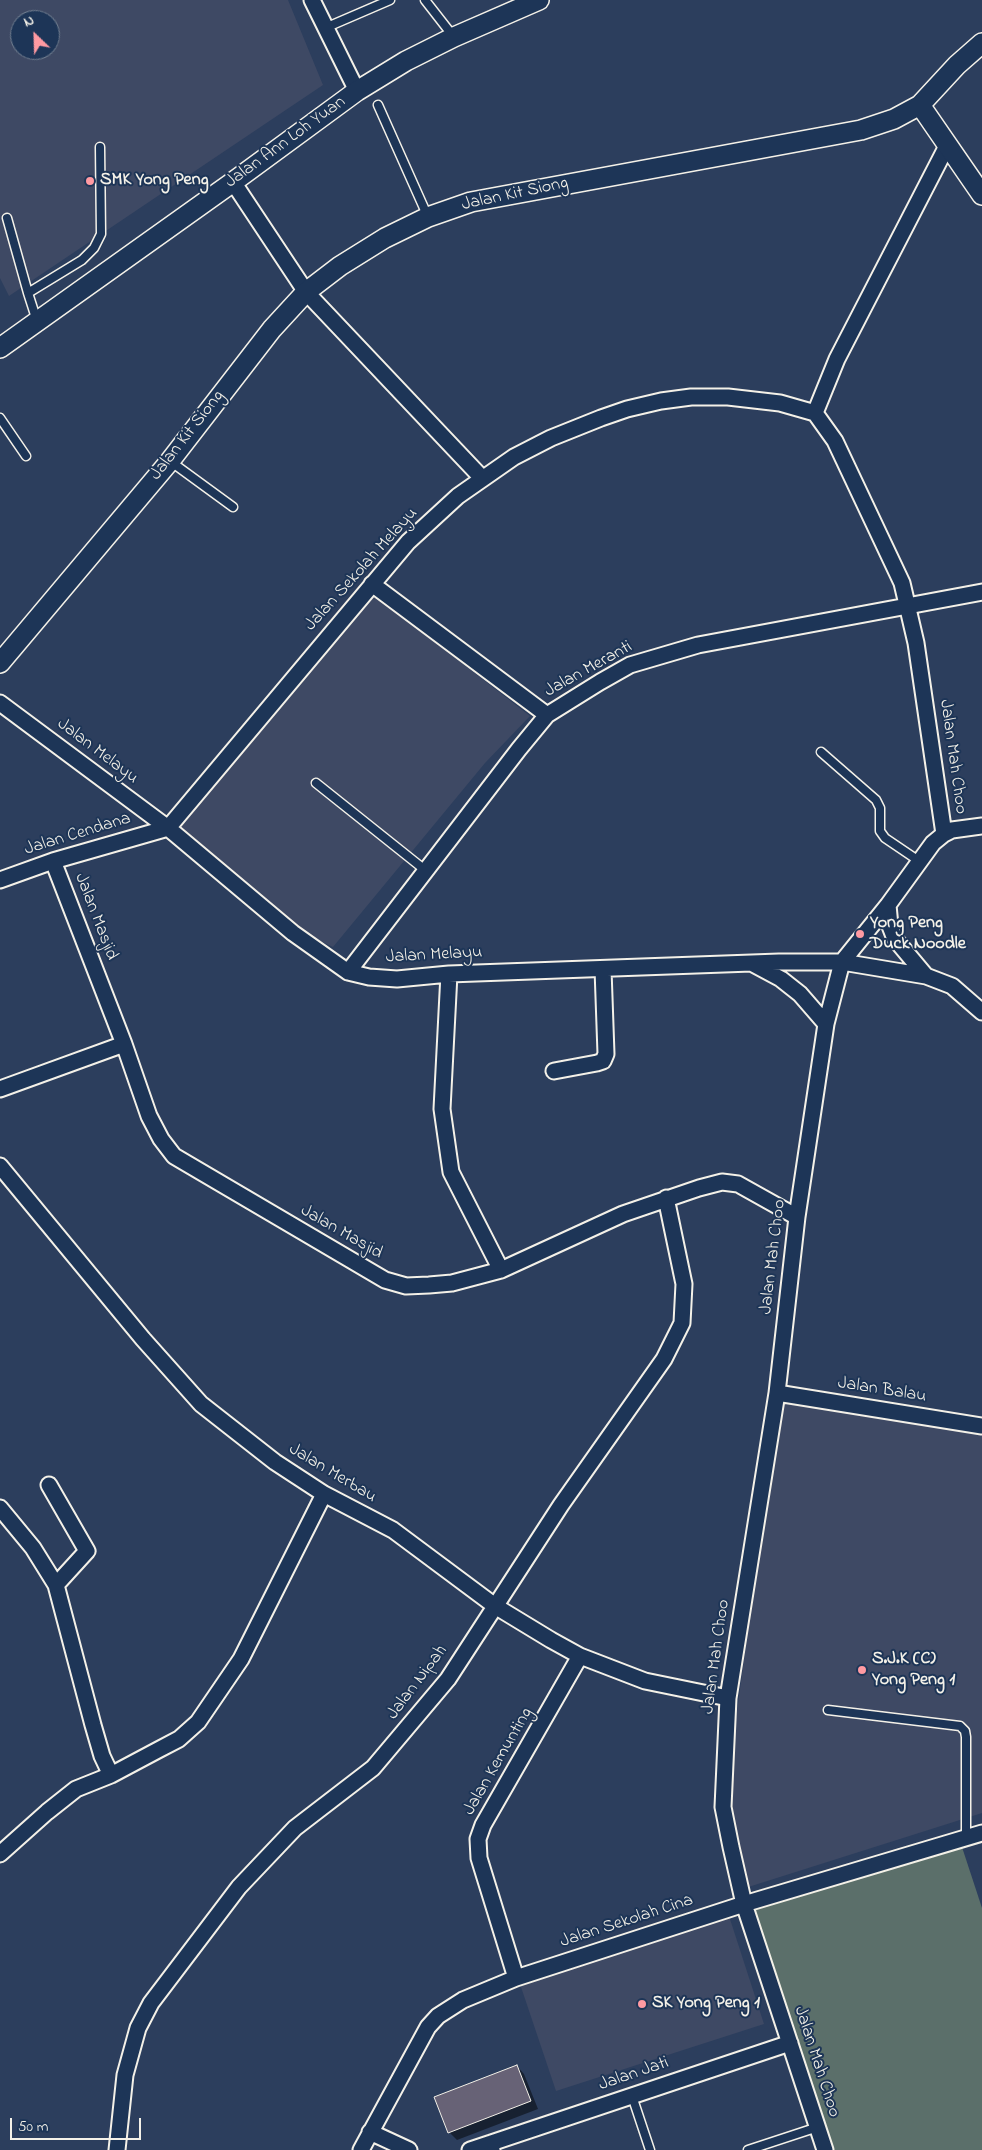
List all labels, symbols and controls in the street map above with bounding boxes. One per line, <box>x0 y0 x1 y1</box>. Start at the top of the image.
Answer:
north arrow <box>10 10 60 60</box>
text: N <box>21 10 38 33</box>
street label: Jalan Ann Loh Yuan <box>222 92 350 194</box>
place label: SMK Yong Peng <box>100 170 209 192</box>
street label: Jalan Kit Siong <box>460 173 570 217</box>
marker: SMK Yong Peng <box>84 175 96 187</box>
street label: Jalan Kit Siong <box>146 387 230 485</box>
street label: Jalan Sekolah Melayu <box>301 504 423 636</box>
street label: Jalan Meranti <box>541 637 637 703</box>
street label: Jalan Mah Choo <box>933 698 971 816</box>
street label: Jalan Melayu <box>52 714 142 790</box>
street label: Jalan Cendana <box>22 809 134 861</box>
street label: Jalan Masjid <box>69 870 121 964</box>
place label: Yong Peng Duck Noodle <box>870 913 966 956</box>
marker: Yong Peng Duck Noodle <box>854 928 866 940</box>
street label: Jalan Melayu <box>385 943 483 969</box>
street label: Jalan Mah Choo <box>756 1198 792 1316</box>
street label: Jalan Masjid <box>296 1201 386 1265</box>
street label: Jalan Balau <box>836 1373 928 1409</box>
street label: Jalan Merbau <box>284 1439 380 1509</box>
street label: Jalan Mah Choo <box>698 1598 736 1716</box>
street label: Jalan Nipah <box>383 1641 453 1725</box>
place label: S.J.K (C) Yong Peng 1 <box>872 1649 955 1692</box>
marker: S.J.K (C) Yong Peng 1 <box>856 1664 868 1676</box>
street label: Jalan Kemunting <box>459 1704 539 1820</box>
street label: Jalan Sekolah Cina <box>558 1890 696 1954</box>
place label: SK Yong Peng 1 <box>652 1993 760 2015</box>
marker: SK Yong Peng 1 <box>636 1998 648 2010</box>
street label: Jalan Mah Choo <box>788 2004 844 2120</box>
street label: Jalan Jati <box>596 2053 672 2097</box>
scale bar <box>12 2108 144 2140</box>
text: 50 m <box>18 2116 48 2138</box>

